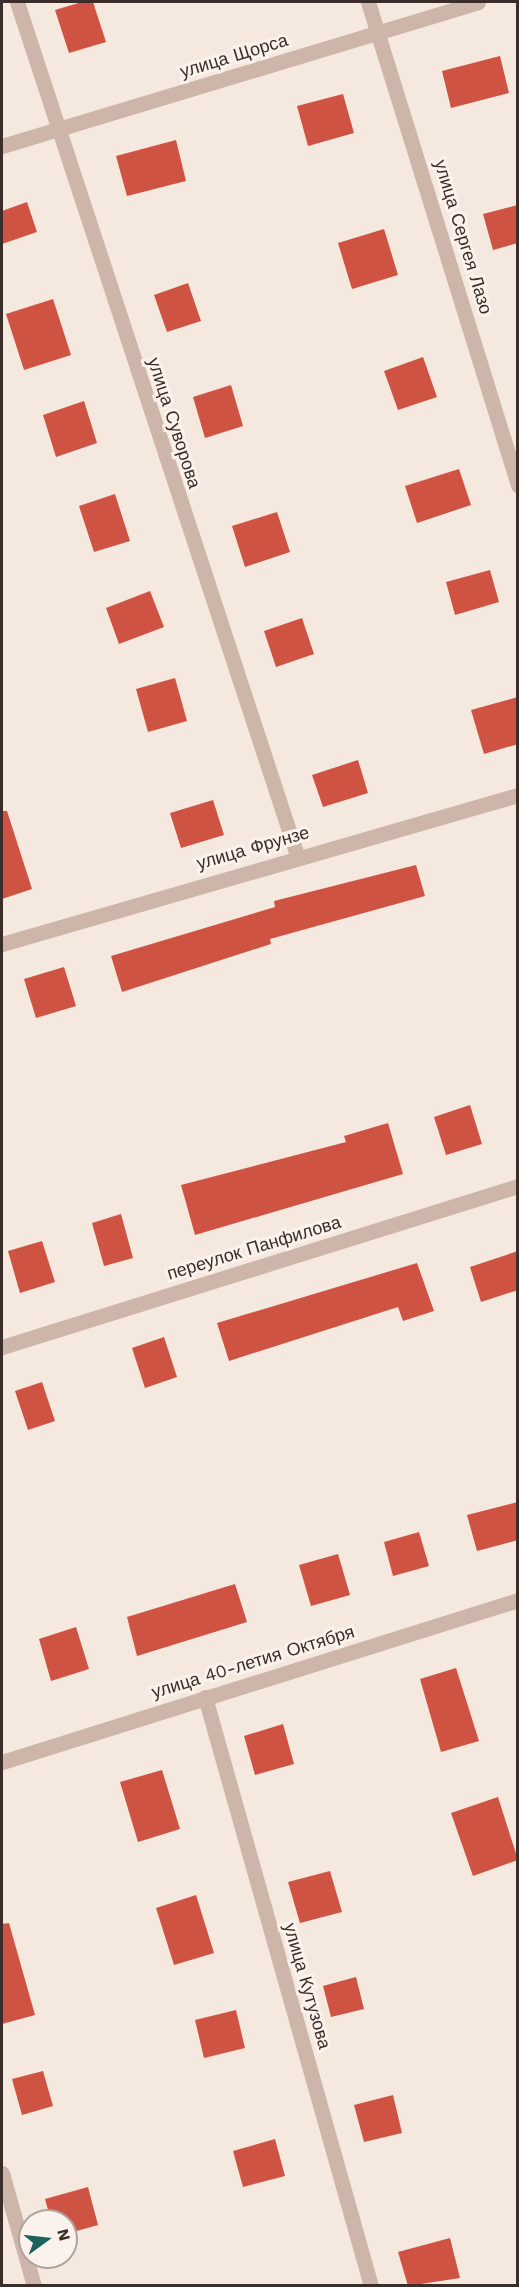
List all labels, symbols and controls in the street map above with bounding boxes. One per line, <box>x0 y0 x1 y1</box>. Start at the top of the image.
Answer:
street label: улица Щорса <box>178 29 290 83</box>
street label: улица Сергея Лазо <box>429 157 497 317</box>
street label: улица Суворова <box>143 355 205 491</box>
street label: улица Фрунзе <box>194 822 312 874</box>
street label: переулок Панфилова <box>164 1211 344 1285</box>
street label: улица 40-летия Октября <box>149 1621 357 1703</box>
street label: улица Кутузова <box>279 1921 335 2051</box>
north arrow <box>18 2209 78 2269</box>
text: N <box>53 2227 75 2243</box>

